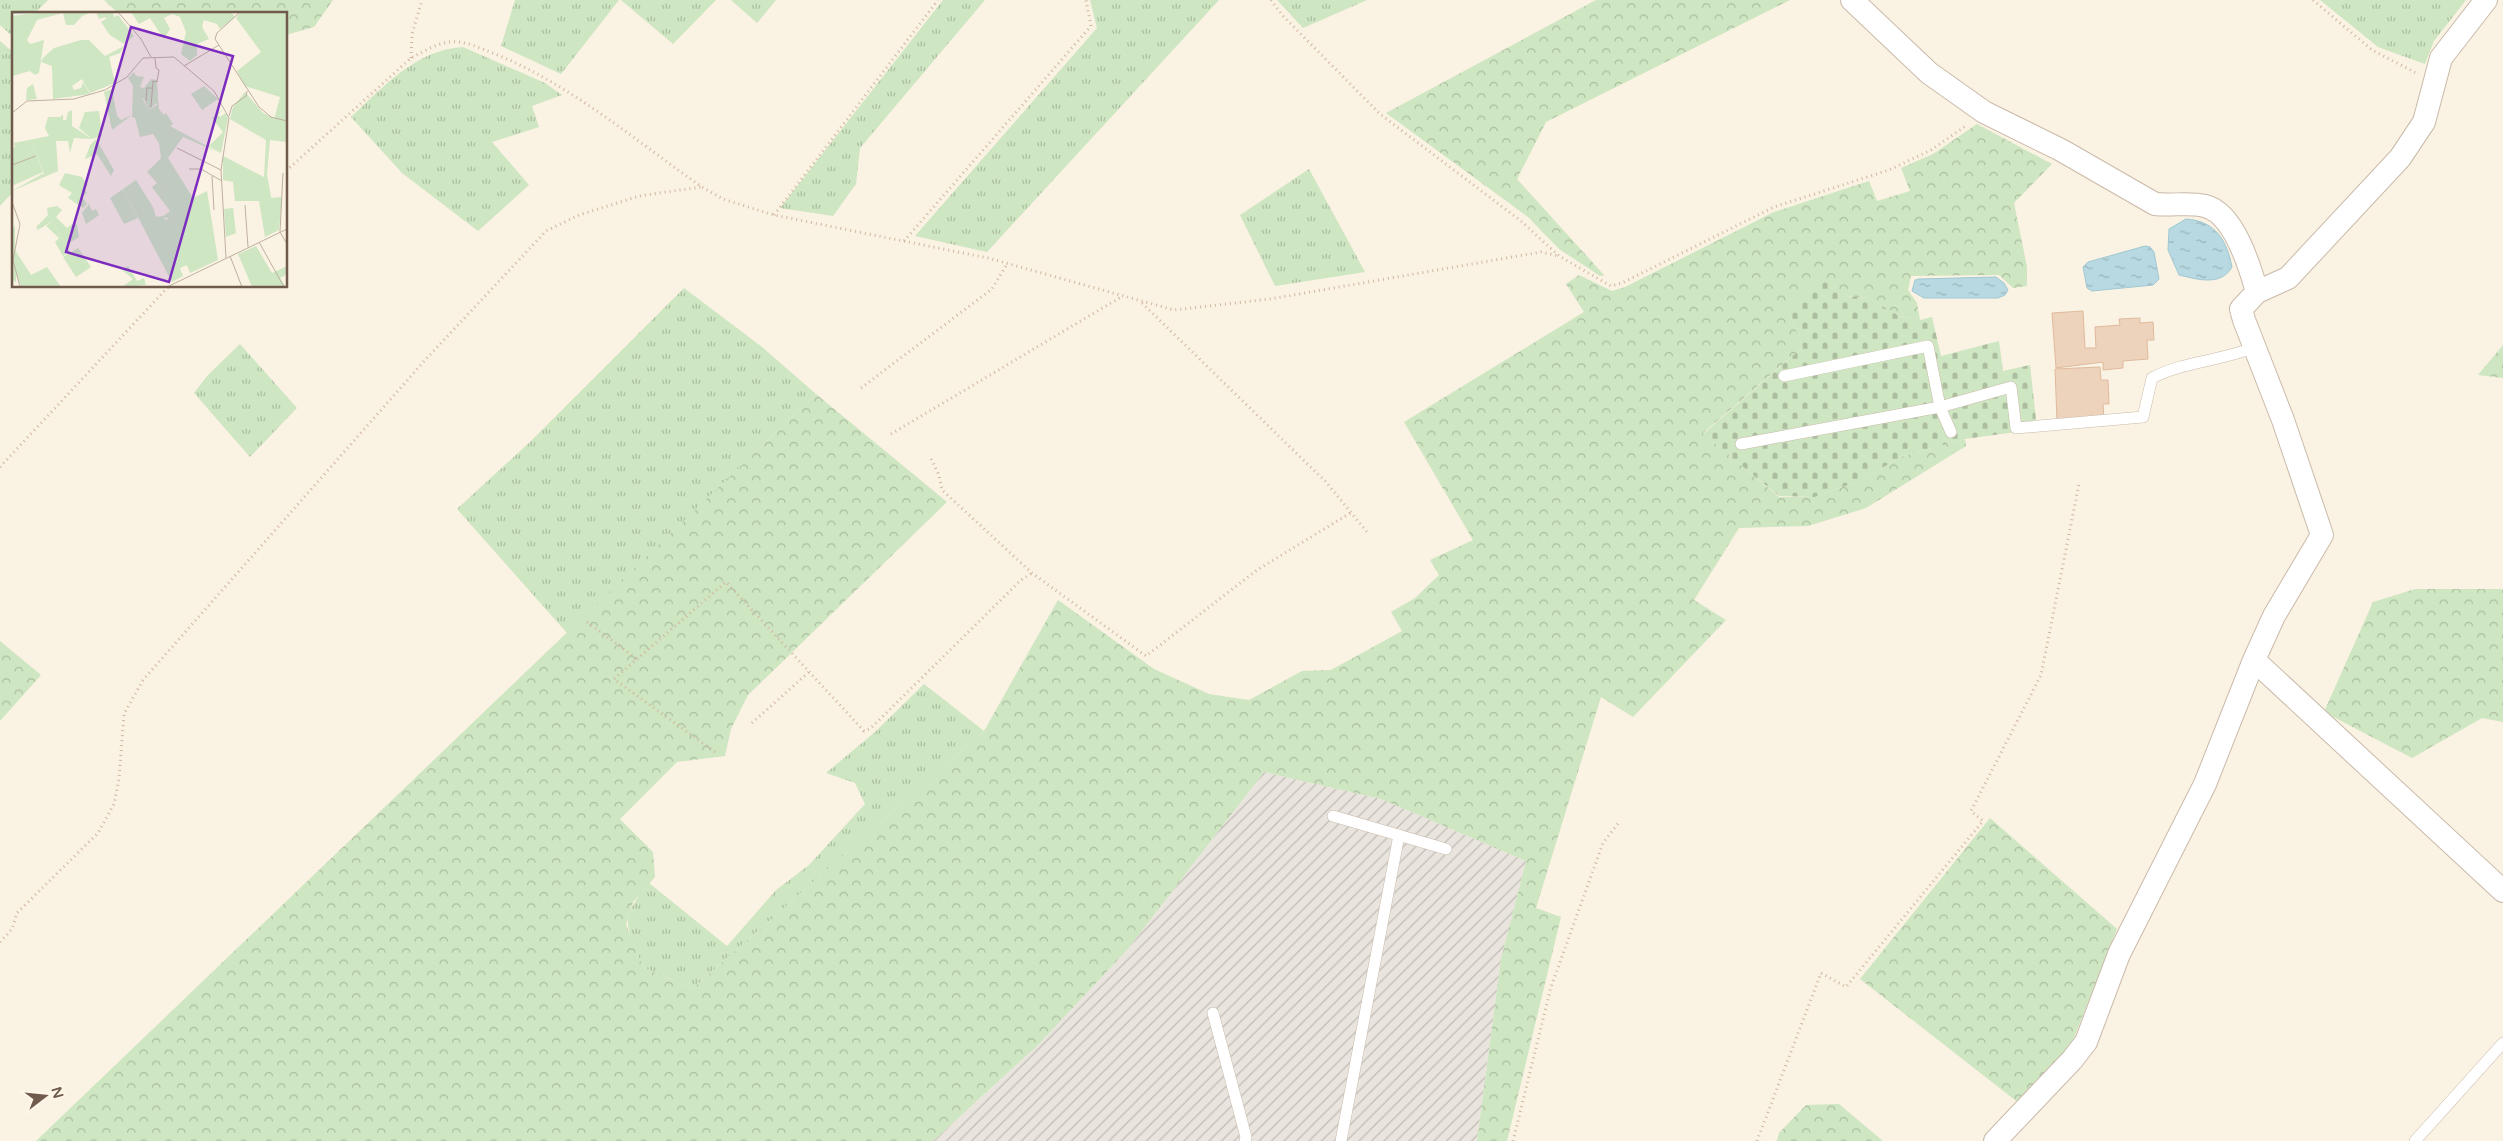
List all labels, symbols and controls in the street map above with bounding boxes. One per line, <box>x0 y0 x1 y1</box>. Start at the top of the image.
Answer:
inset map <box>12 12 288 288</box>
north arrow <box>20 1071 70 1121</box>
text: N <box>47 1085 67 1100</box>

